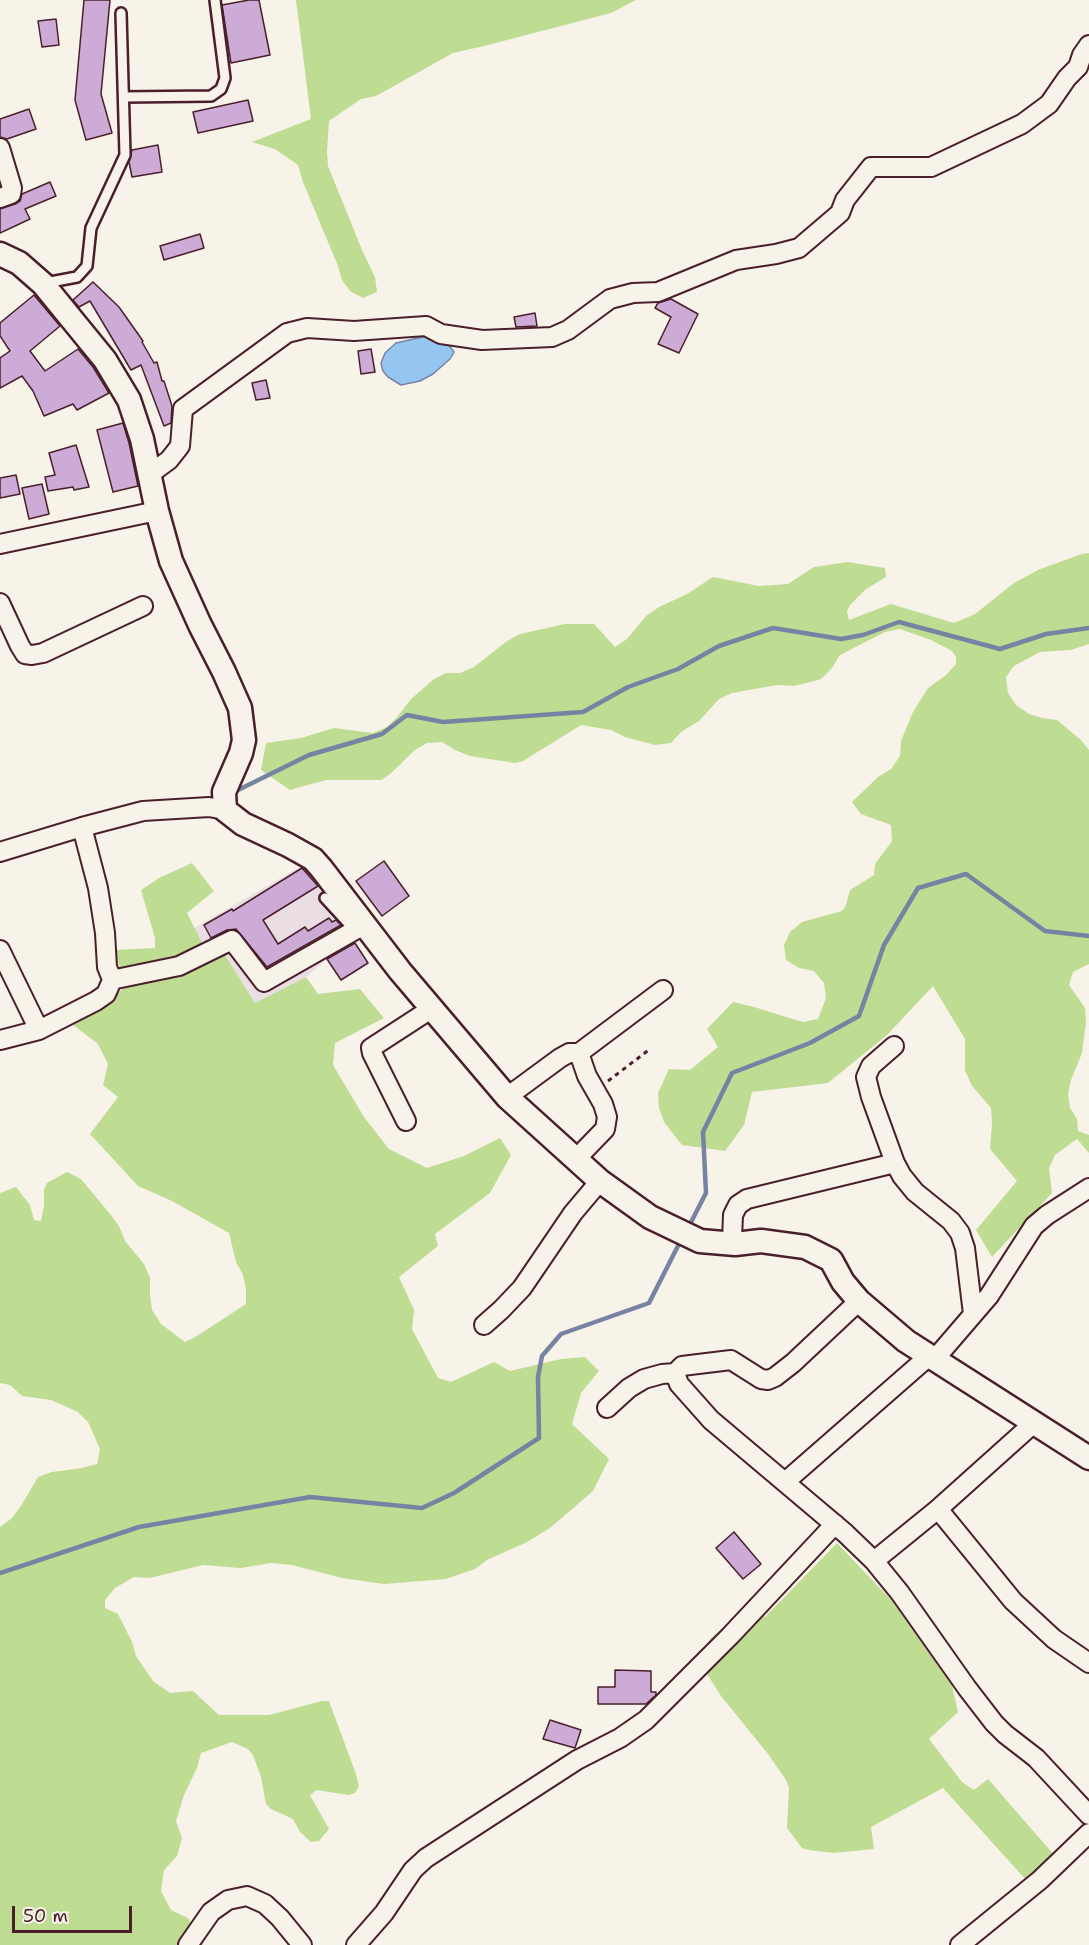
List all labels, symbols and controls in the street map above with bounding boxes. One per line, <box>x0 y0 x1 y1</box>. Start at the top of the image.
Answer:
scale bar <box>15 1894 135 1932</box>
text: 50 m <box>23 1904 68 1928</box>

